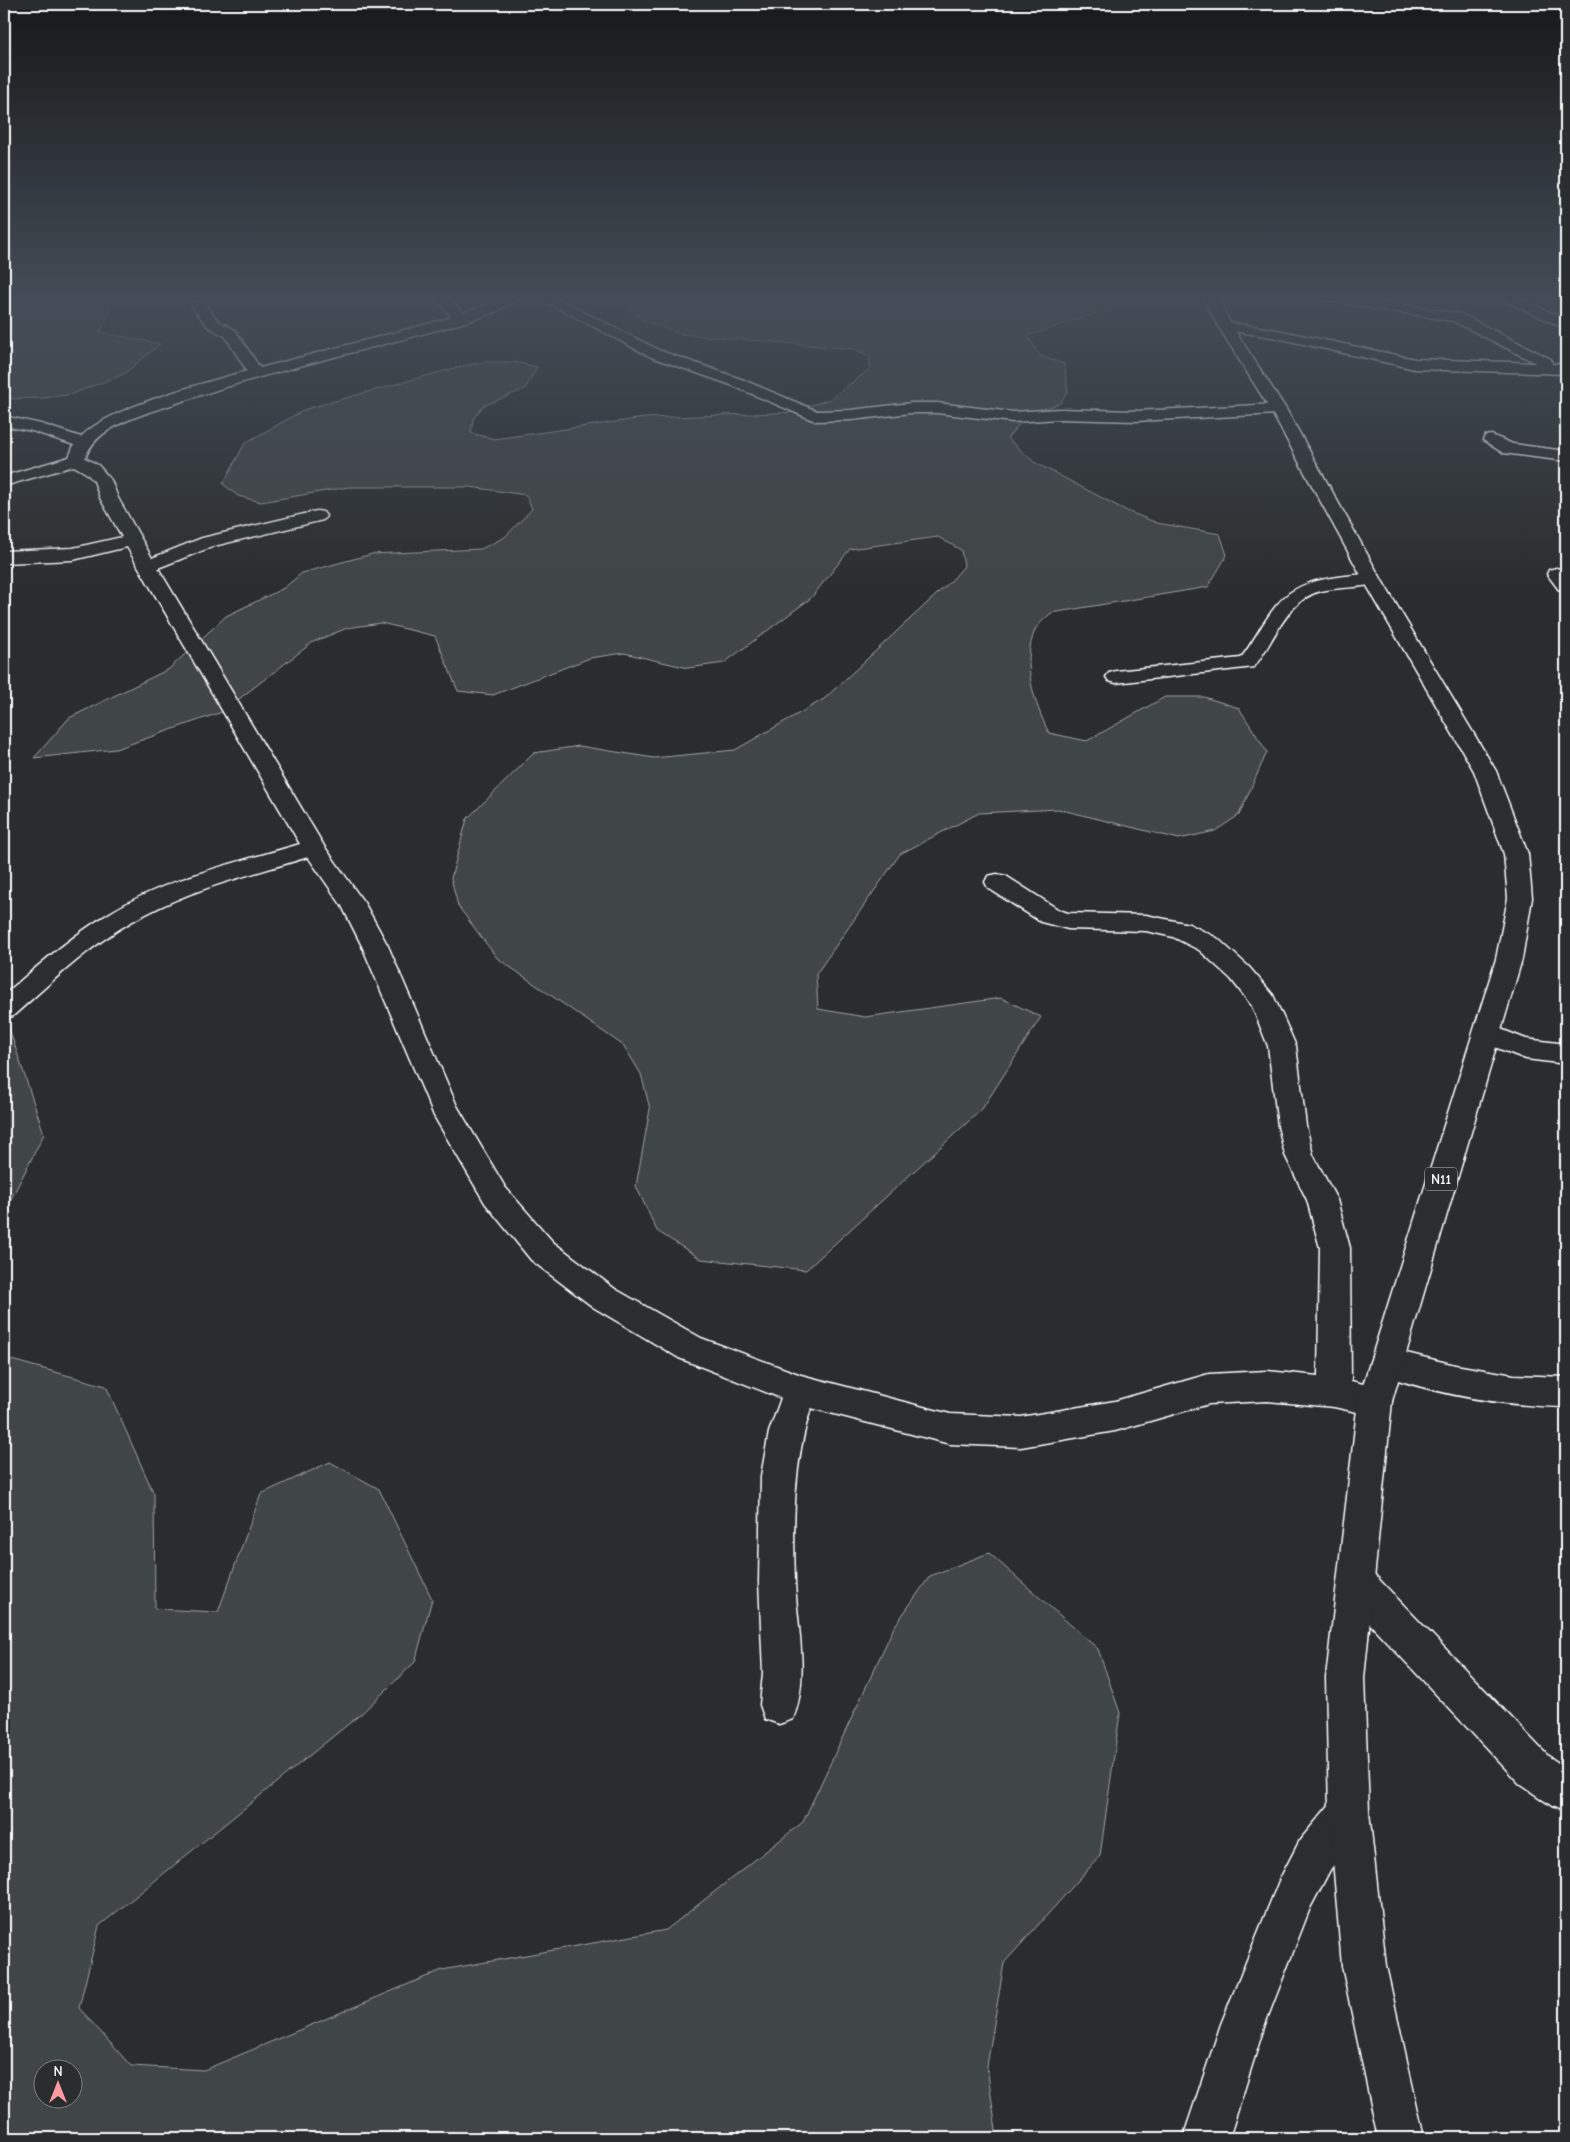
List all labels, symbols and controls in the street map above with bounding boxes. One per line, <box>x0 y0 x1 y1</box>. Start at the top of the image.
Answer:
road number: N11 <box>1425 1168 1457 1190</box>
north arrow <box>32 2060 82 2110</box>
text: N <box>53 2063 63 2080</box>

